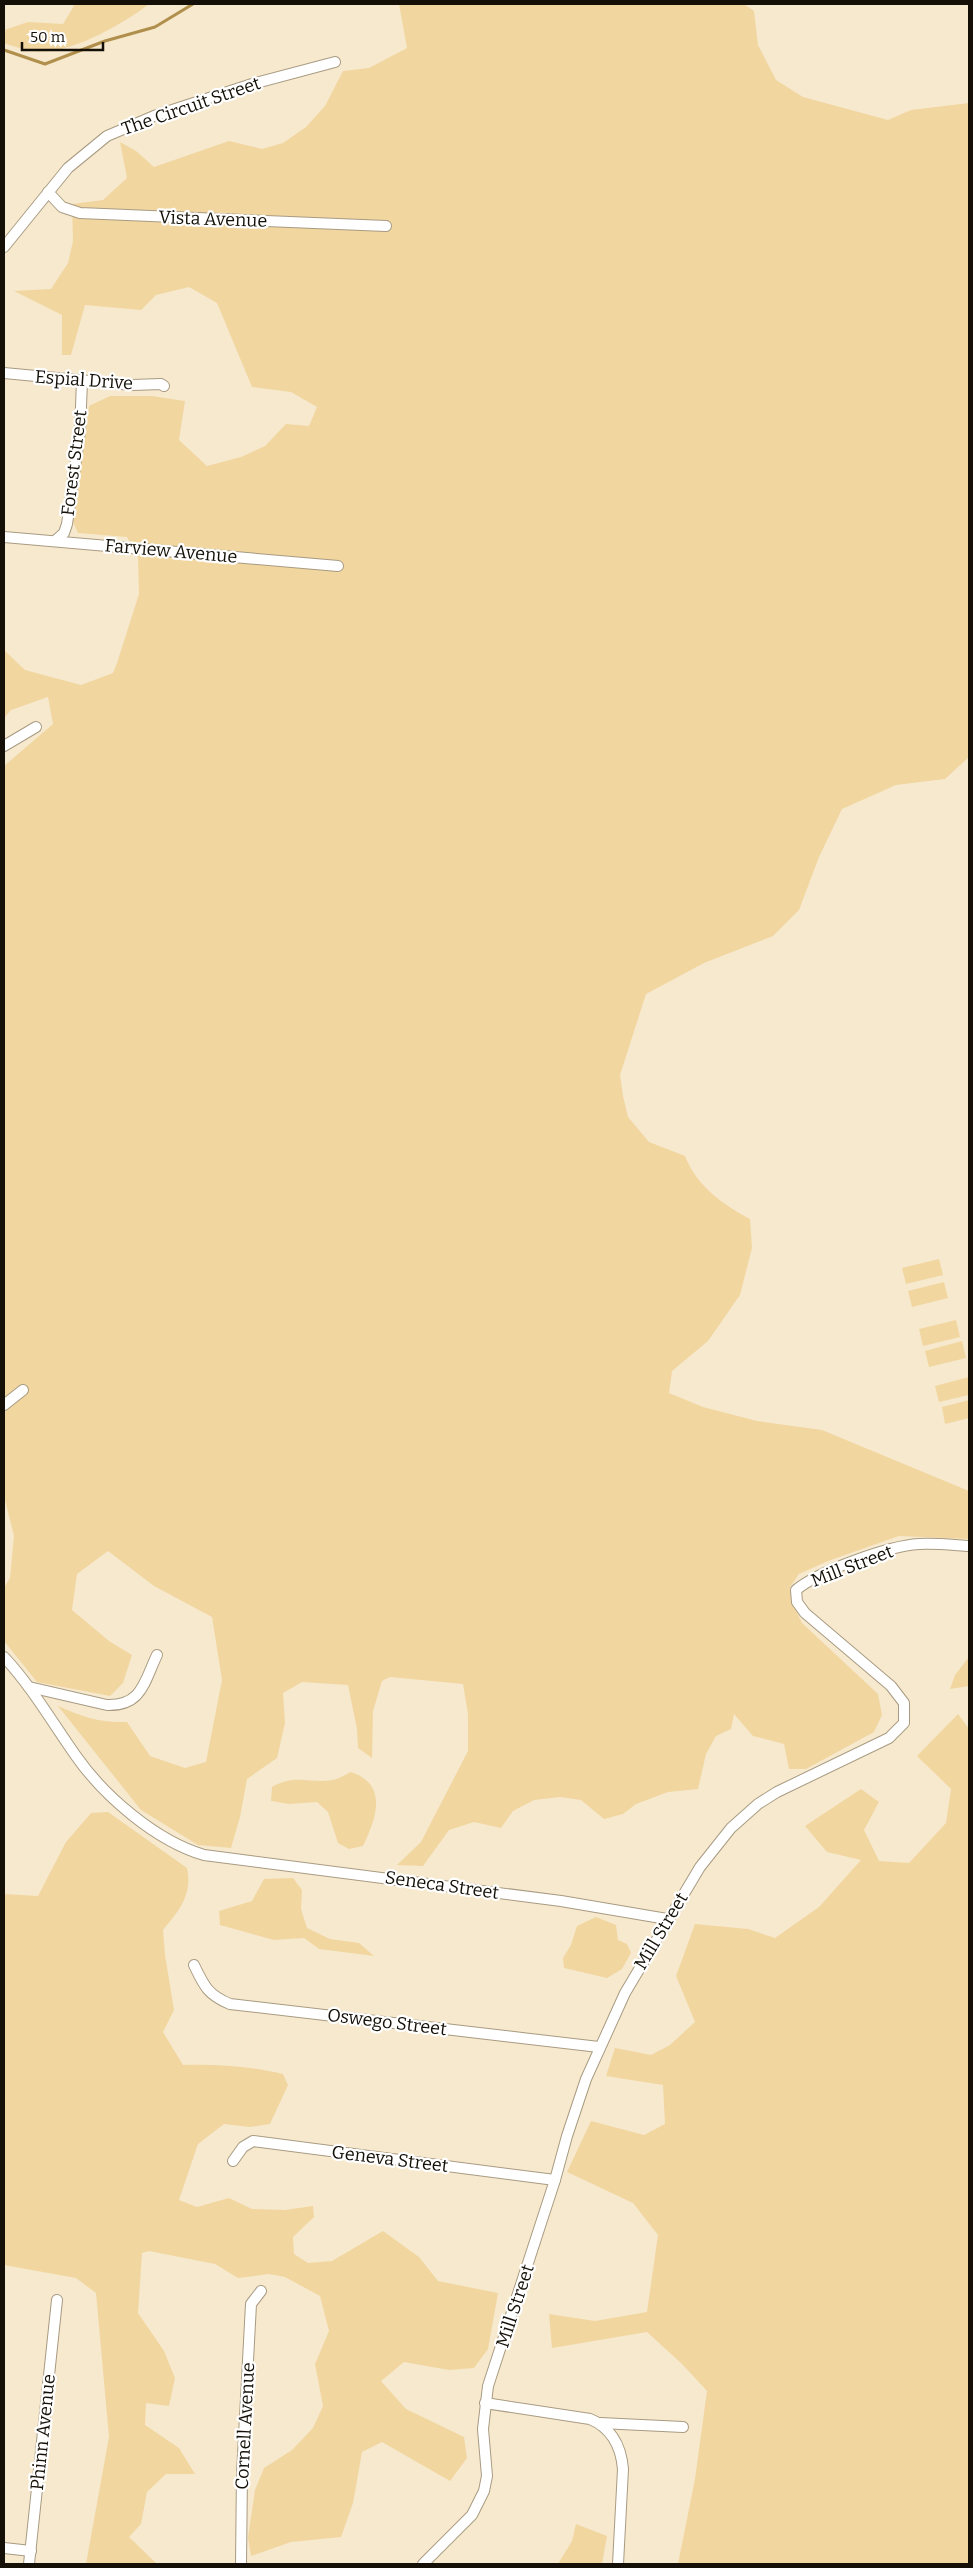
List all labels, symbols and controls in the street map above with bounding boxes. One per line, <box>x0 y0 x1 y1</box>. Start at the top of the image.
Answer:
scale bar <box>22 20 104 52</box>
text: 50 m <box>30 28 66 46</box>
street label: The Circuit Street <box>119 72 264 140</box>
street label: Vista Avenue <box>158 206 268 232</box>
street label: Espial Drive <box>34 366 134 394</box>
street label: Forest Street <box>57 408 91 517</box>
street label: Farview Avenue <box>104 534 238 568</box>
street label: Mill Street <box>808 1540 897 1592</box>
street label: Seneca Street <box>384 1866 501 1904</box>
street label: Mill Street <box>629 1888 693 1974</box>
street label: Oswego Street <box>326 2004 448 2040</box>
street label: Geneva Street <box>330 2141 450 2177</box>
street label: Mill Street <box>491 2261 539 2350</box>
street label: Cornell Avenue <box>231 2362 259 2490</box>
street label: Phinn Avenue <box>26 2373 60 2491</box>

